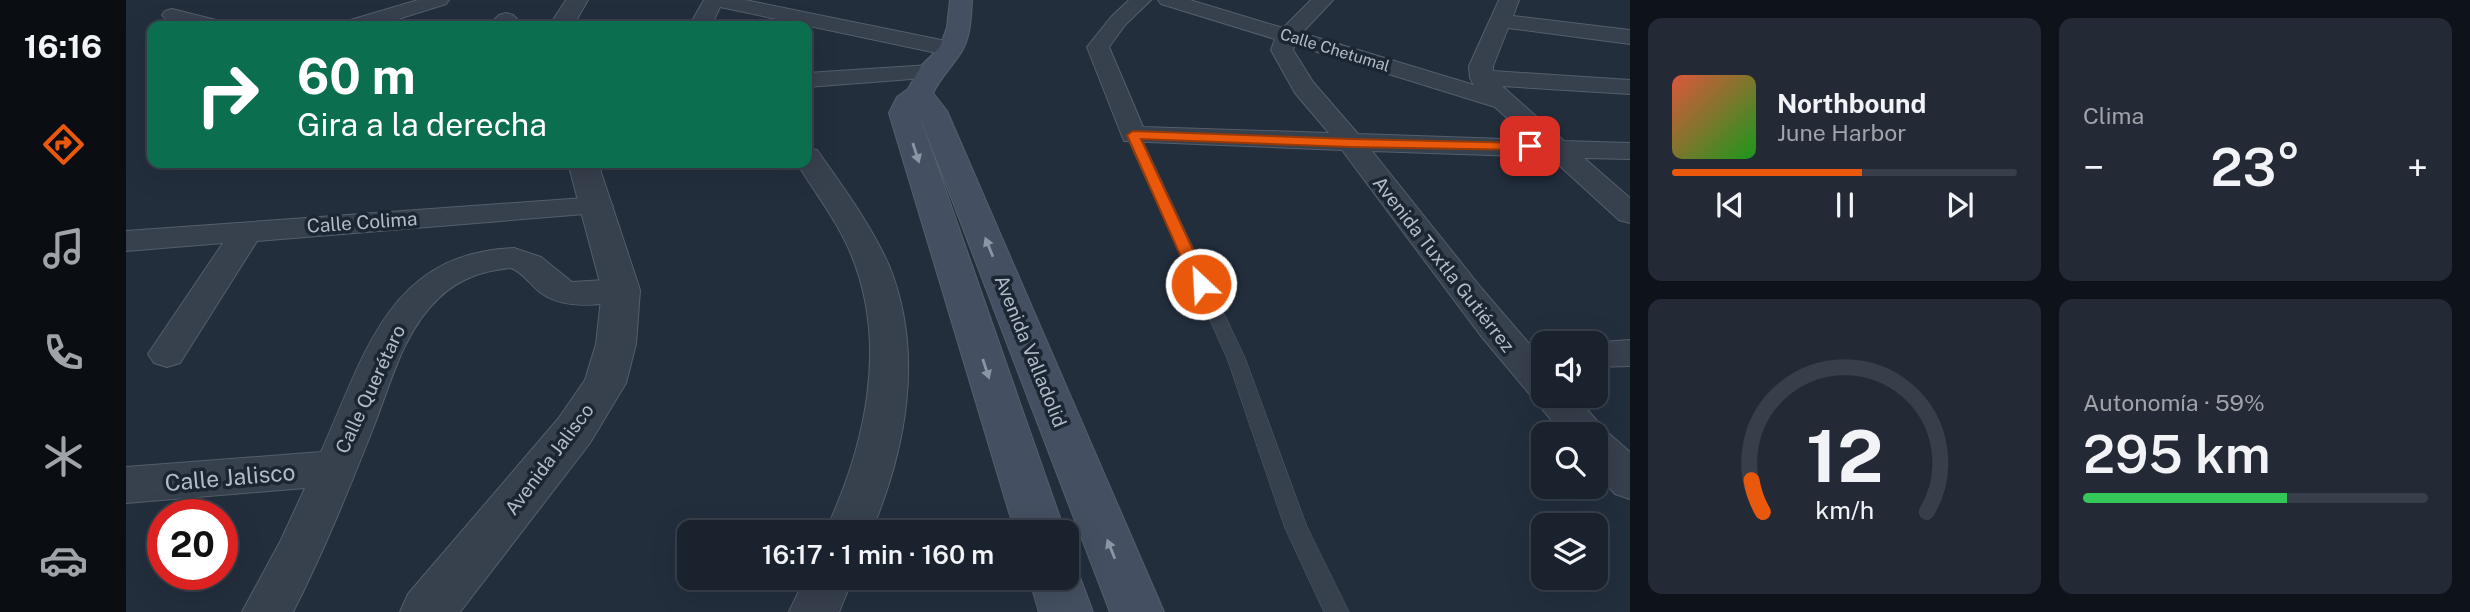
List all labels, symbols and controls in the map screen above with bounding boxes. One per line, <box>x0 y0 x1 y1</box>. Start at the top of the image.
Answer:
street label: Calle Chetumal <box>1278 24 1392 76</box>
text: 16:16 <box>24 28 102 65</box>
text: 60 m <box>297 47 416 105</box>
icon: right <box>182 49 273 140</box>
text: Northbound <box>1777 88 1926 119</box>
text: Clima <box>2083 102 2144 129</box>
text: Gira a la derecha <box>297 106 547 143</box>
pin <box>1500 116 1560 176</box>
text: June Harbor <box>1777 119 1906 146</box>
icon: directions <box>39 120 88 169</box>
icon: arrive <box>1511 127 1549 165</box>
text: 23° <box>2210 137 2301 198</box>
one-way arrow <box>911 143 921 164</box>
text: − <box>2083 145 2104 190</box>
text: + <box>2407 145 2428 190</box>
street label: Avenida Tuxtla Gutiérrez <box>1369 172 1519 356</box>
icon: previous <box>1711 186 1749 224</box>
icon: pause <box>1826 186 1864 224</box>
icon: next <box>1941 186 1979 224</box>
street label: Calle Colima <box>306 207 418 237</box>
icon: music <box>39 224 88 273</box>
one-way arrow <box>983 237 994 258</box>
position arrow <box>1164 247 1238 321</box>
street label: Avenida Valladolid <box>990 272 1072 430</box>
street label: Calle Querétaro <box>331 321 409 457</box>
icon: phone <box>39 328 88 377</box>
map controls <box>1531 331 1608 590</box>
button: sound <box>1531 331 1608 408</box>
one-way arrow <box>982 359 992 380</box>
text: Autonomía · 59% <box>2083 389 2265 416</box>
street label: Avenida Jalisco <box>500 399 598 519</box>
text: 12 <box>1806 414 1883 499</box>
button: search <box>1531 422 1608 499</box>
text: 295 km <box>2083 424 2271 485</box>
icon: climate <box>39 432 88 481</box>
street label: Calle Jalisco <box>163 458 297 496</box>
text: km/h <box>1815 495 1874 525</box>
speed limit sign: 20 <box>147 499 238 590</box>
button: layers <box>1531 513 1608 590</box>
icon: car <box>39 536 88 585</box>
one-way arrow <box>1106 538 1117 559</box>
text: 16:17 · 1 min · 160 m <box>762 539 994 570</box>

